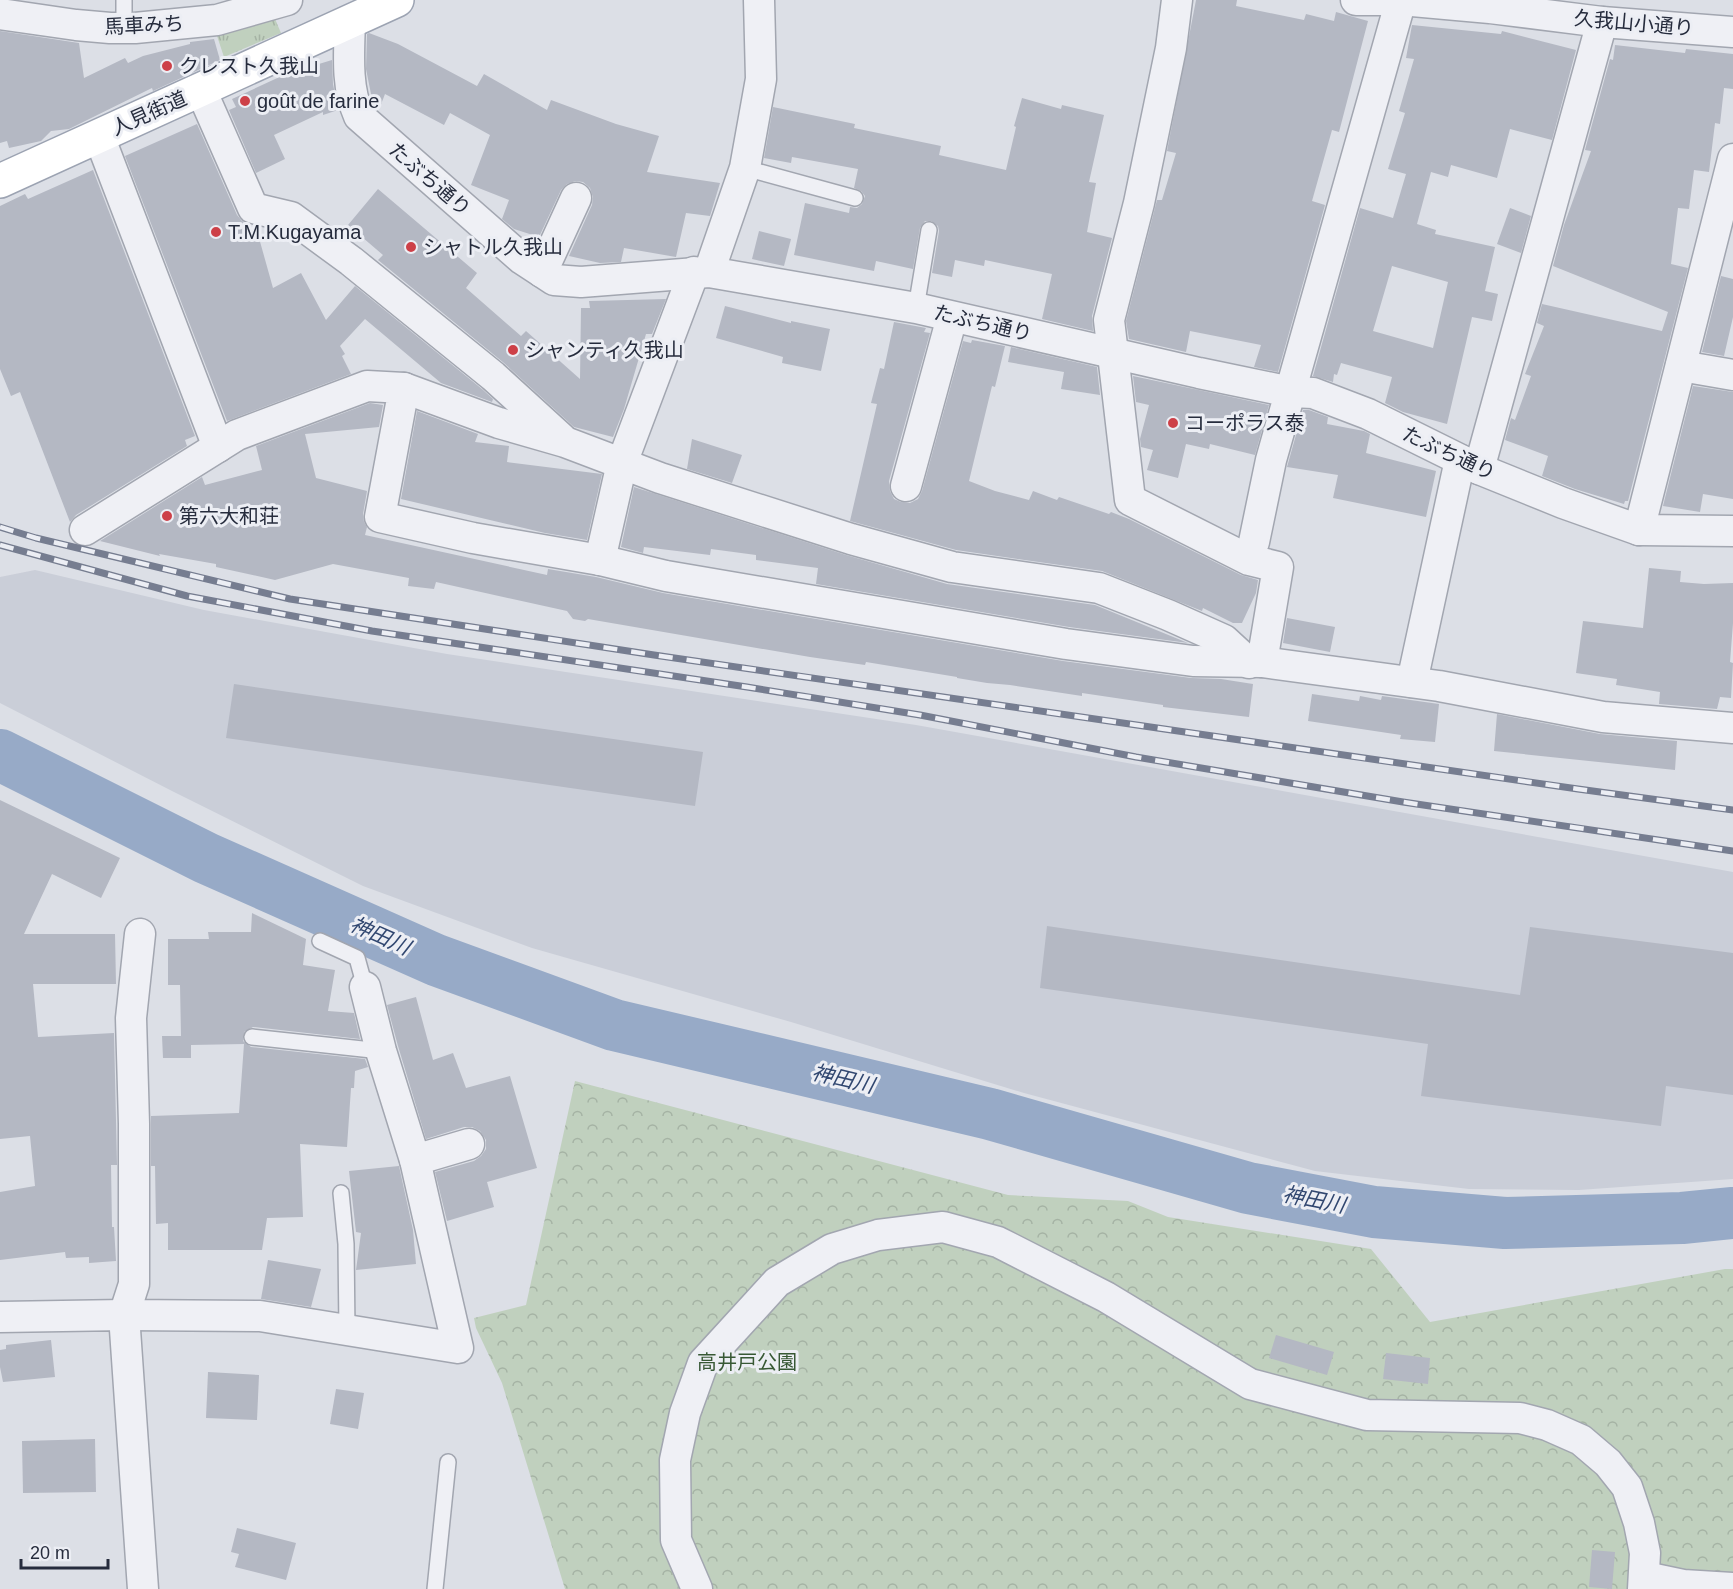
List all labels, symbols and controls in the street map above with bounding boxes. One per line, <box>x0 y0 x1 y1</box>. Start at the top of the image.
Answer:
street label: 久我山小通り <box>1573 7 1695 39</box>
street label: 馬車みち <box>103 12 185 38</box>
place label: クレスト久我山 <box>179 55 319 77</box>
marker: クレスト久我山 <box>160 59 174 73</box>
street label: 人見街道 <box>108 87 190 139</box>
place label: goût de farine <box>257 90 379 112</box>
marker: goût de farine <box>238 94 252 108</box>
street label: たぶち通り <box>385 138 475 220</box>
place label: T.M.Kugayama <box>228 221 362 243</box>
marker: T.M.Kugayama <box>209 225 223 239</box>
place label: シャトル久我山 <box>423 236 563 258</box>
marker: シャトル久我山 <box>404 240 418 254</box>
street label: たぶち通り <box>932 301 1034 345</box>
place label: シャンティ久我山 <box>525 339 684 361</box>
marker: シャンティ久我山 <box>506 343 520 357</box>
place label: コーポラス泰 <box>1185 412 1305 434</box>
marker: コーポラス泰 <box>1166 416 1180 430</box>
street label: たぶち通り <box>1399 422 1499 484</box>
place label: 第六大和荘 <box>179 505 279 527</box>
marker: 第六大和荘 <box>160 509 174 523</box>
water label: 神田川 <box>347 912 415 960</box>
water label: 神田川 <box>810 1060 878 1097</box>
water label: 神田川 <box>1281 1182 1349 1217</box>
park label: 高井戸公園 <box>697 1351 797 1373</box>
scale bar <box>21 1532 108 1570</box>
text: 20 m <box>30 1543 70 1563</box>

